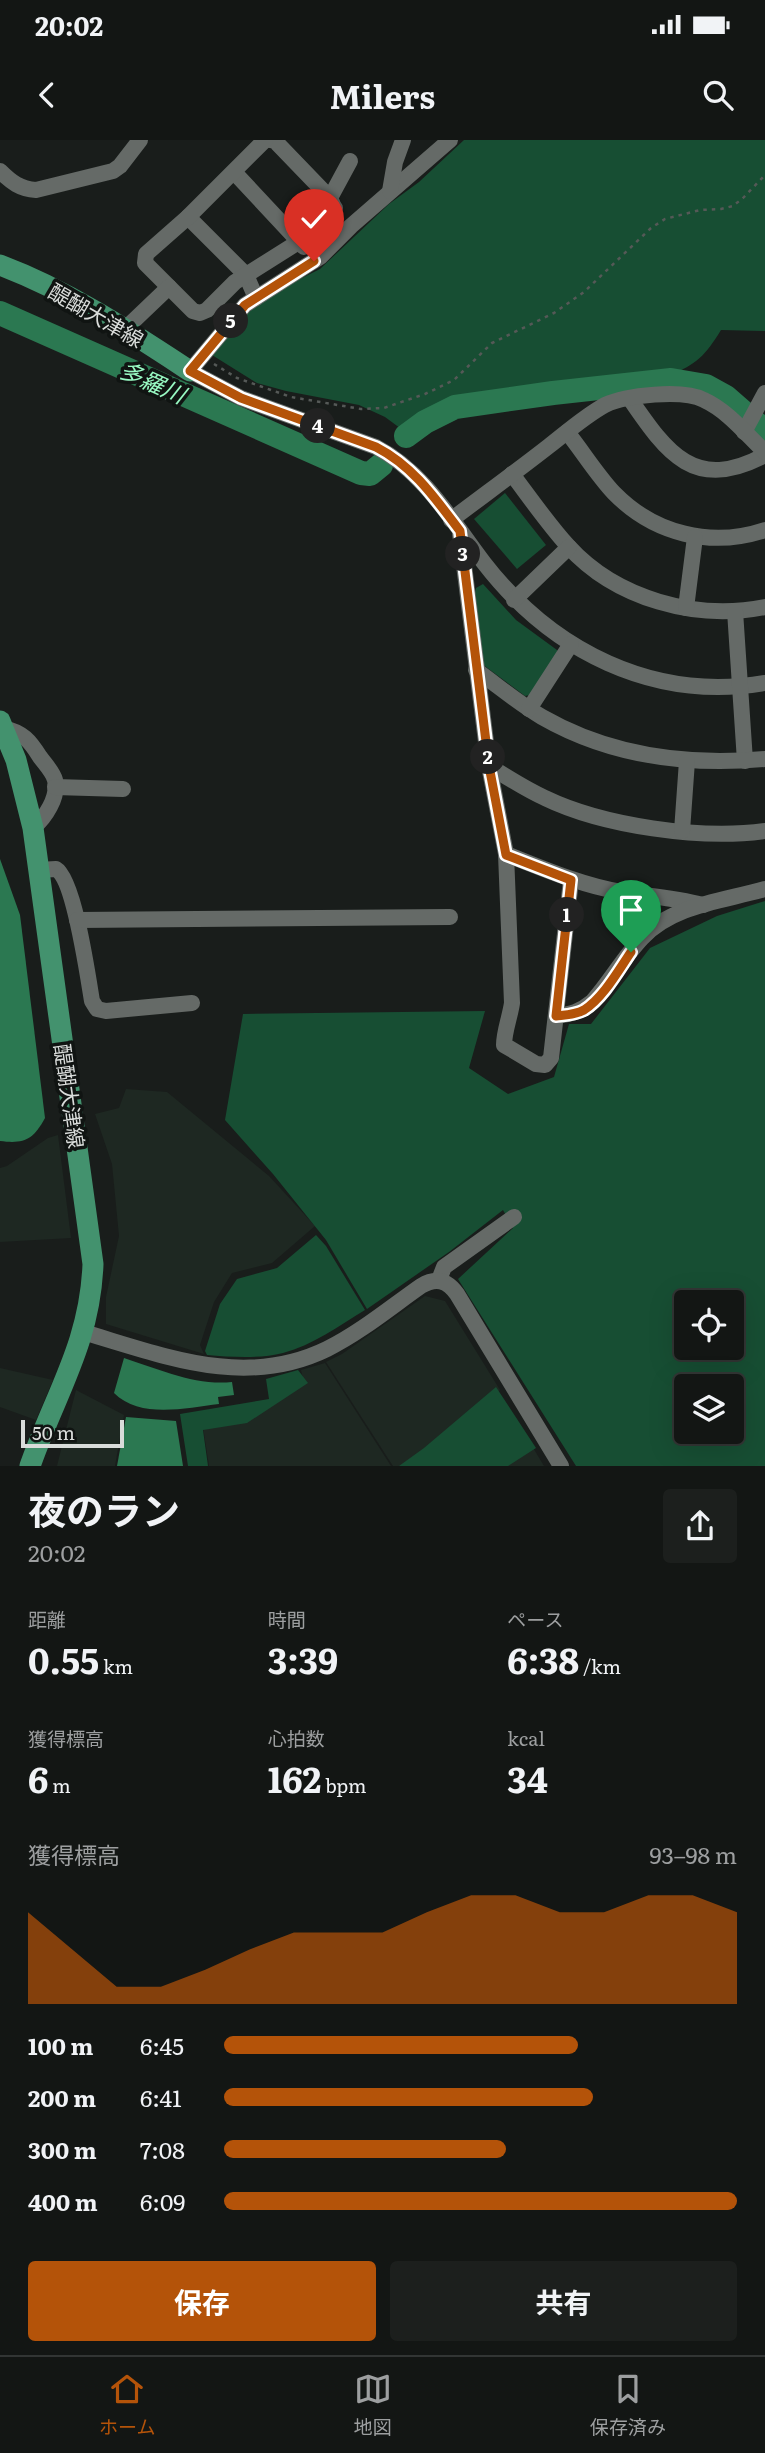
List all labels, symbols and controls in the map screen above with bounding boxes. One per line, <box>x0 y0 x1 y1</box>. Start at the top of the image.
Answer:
text: 20:02 <box>35 5 103 44</box>
text: Milers <box>330 71 435 119</box>
icon: back <box>28 76 66 114</box>
icon: search <box>699 76 737 114</box>
pin <box>284 189 344 261</box>
icon: check <box>295 200 333 238</box>
street label: 醍醐大津線 <box>44 274 150 354</box>
pin: 5 <box>214 304 248 338</box>
text: 5 <box>225 306 236 334</box>
water label: 多羅川 <box>115 351 194 412</box>
pin: 4 <box>300 408 336 444</box>
text: 4 <box>312 411 323 439</box>
pin: 3 <box>446 536 480 572</box>
text: 3 <box>457 539 468 567</box>
pin: 2 <box>470 740 505 774</box>
text: 2 <box>482 742 493 770</box>
pin <box>601 880 661 952</box>
icon: arrive <box>612 891 650 929</box>
pin: 1 <box>550 898 584 932</box>
text: 1 <box>563 900 570 928</box>
street label: 醍醐大津線 <box>48 1042 94 1150</box>
map controls <box>674 1290 744 1444</box>
button: locate <box>674 1290 744 1360</box>
button: layers <box>674 1374 744 1444</box>
scale bar <box>21 1417 124 1449</box>
text: 50 m <box>32 1418 75 1446</box>
text: 夜のラン <box>28 1480 180 1537</box>
button: share <box>663 1489 737 1563</box>
text: 20:02 <box>28 1535 85 1569</box>
text: 距離 <box>28 1605 66 1633</box>
text: 時間 <box>268 1605 306 1633</box>
text: ペース <box>507 1605 563 1633</box>
text: 0.55 <box>28 1633 99 1685</box>
text: 3:39 <box>268 1633 338 1685</box>
text: 6:38 <box>507 1633 579 1685</box>
text: km <box>99 1652 133 1680</box>
text: /km <box>579 1652 621 1680</box>
text: 獲得標高 <box>28 1724 104 1752</box>
text: 心拍数 <box>268 1724 325 1752</box>
text: kcal <box>507 1724 545 1752</box>
text: 6 <box>28 1752 48 1804</box>
text: 162 <box>268 1752 321 1804</box>
text: 34 <box>507 1752 548 1804</box>
text: m <box>48 1771 71 1799</box>
text: bpm <box>321 1771 367 1799</box>
text: 獲得標高 <box>28 1837 120 1871</box>
text: 93–98 m <box>649 1837 737 1871</box>
text: 100 m <box>28 2028 93 2062</box>
text: 6:45 <box>140 2028 184 2062</box>
text: 200 m <box>28 2080 96 2114</box>
text: 6:41 <box>140 2080 182 2114</box>
text: 300 m <box>28 2132 97 2166</box>
text: 7:08 <box>140 2132 185 2166</box>
text: 400 m <box>28 2184 98 2218</box>
text: 6:09 <box>140 2184 185 2218</box>
button: 保存 <box>28 2261 376 2341</box>
button: 共有 <box>390 2261 737 2341</box>
tab: ホーム <box>99 2370 156 2440</box>
tab: 地図 <box>354 2370 392 2440</box>
tab: 保存済み <box>590 2370 666 2440</box>

